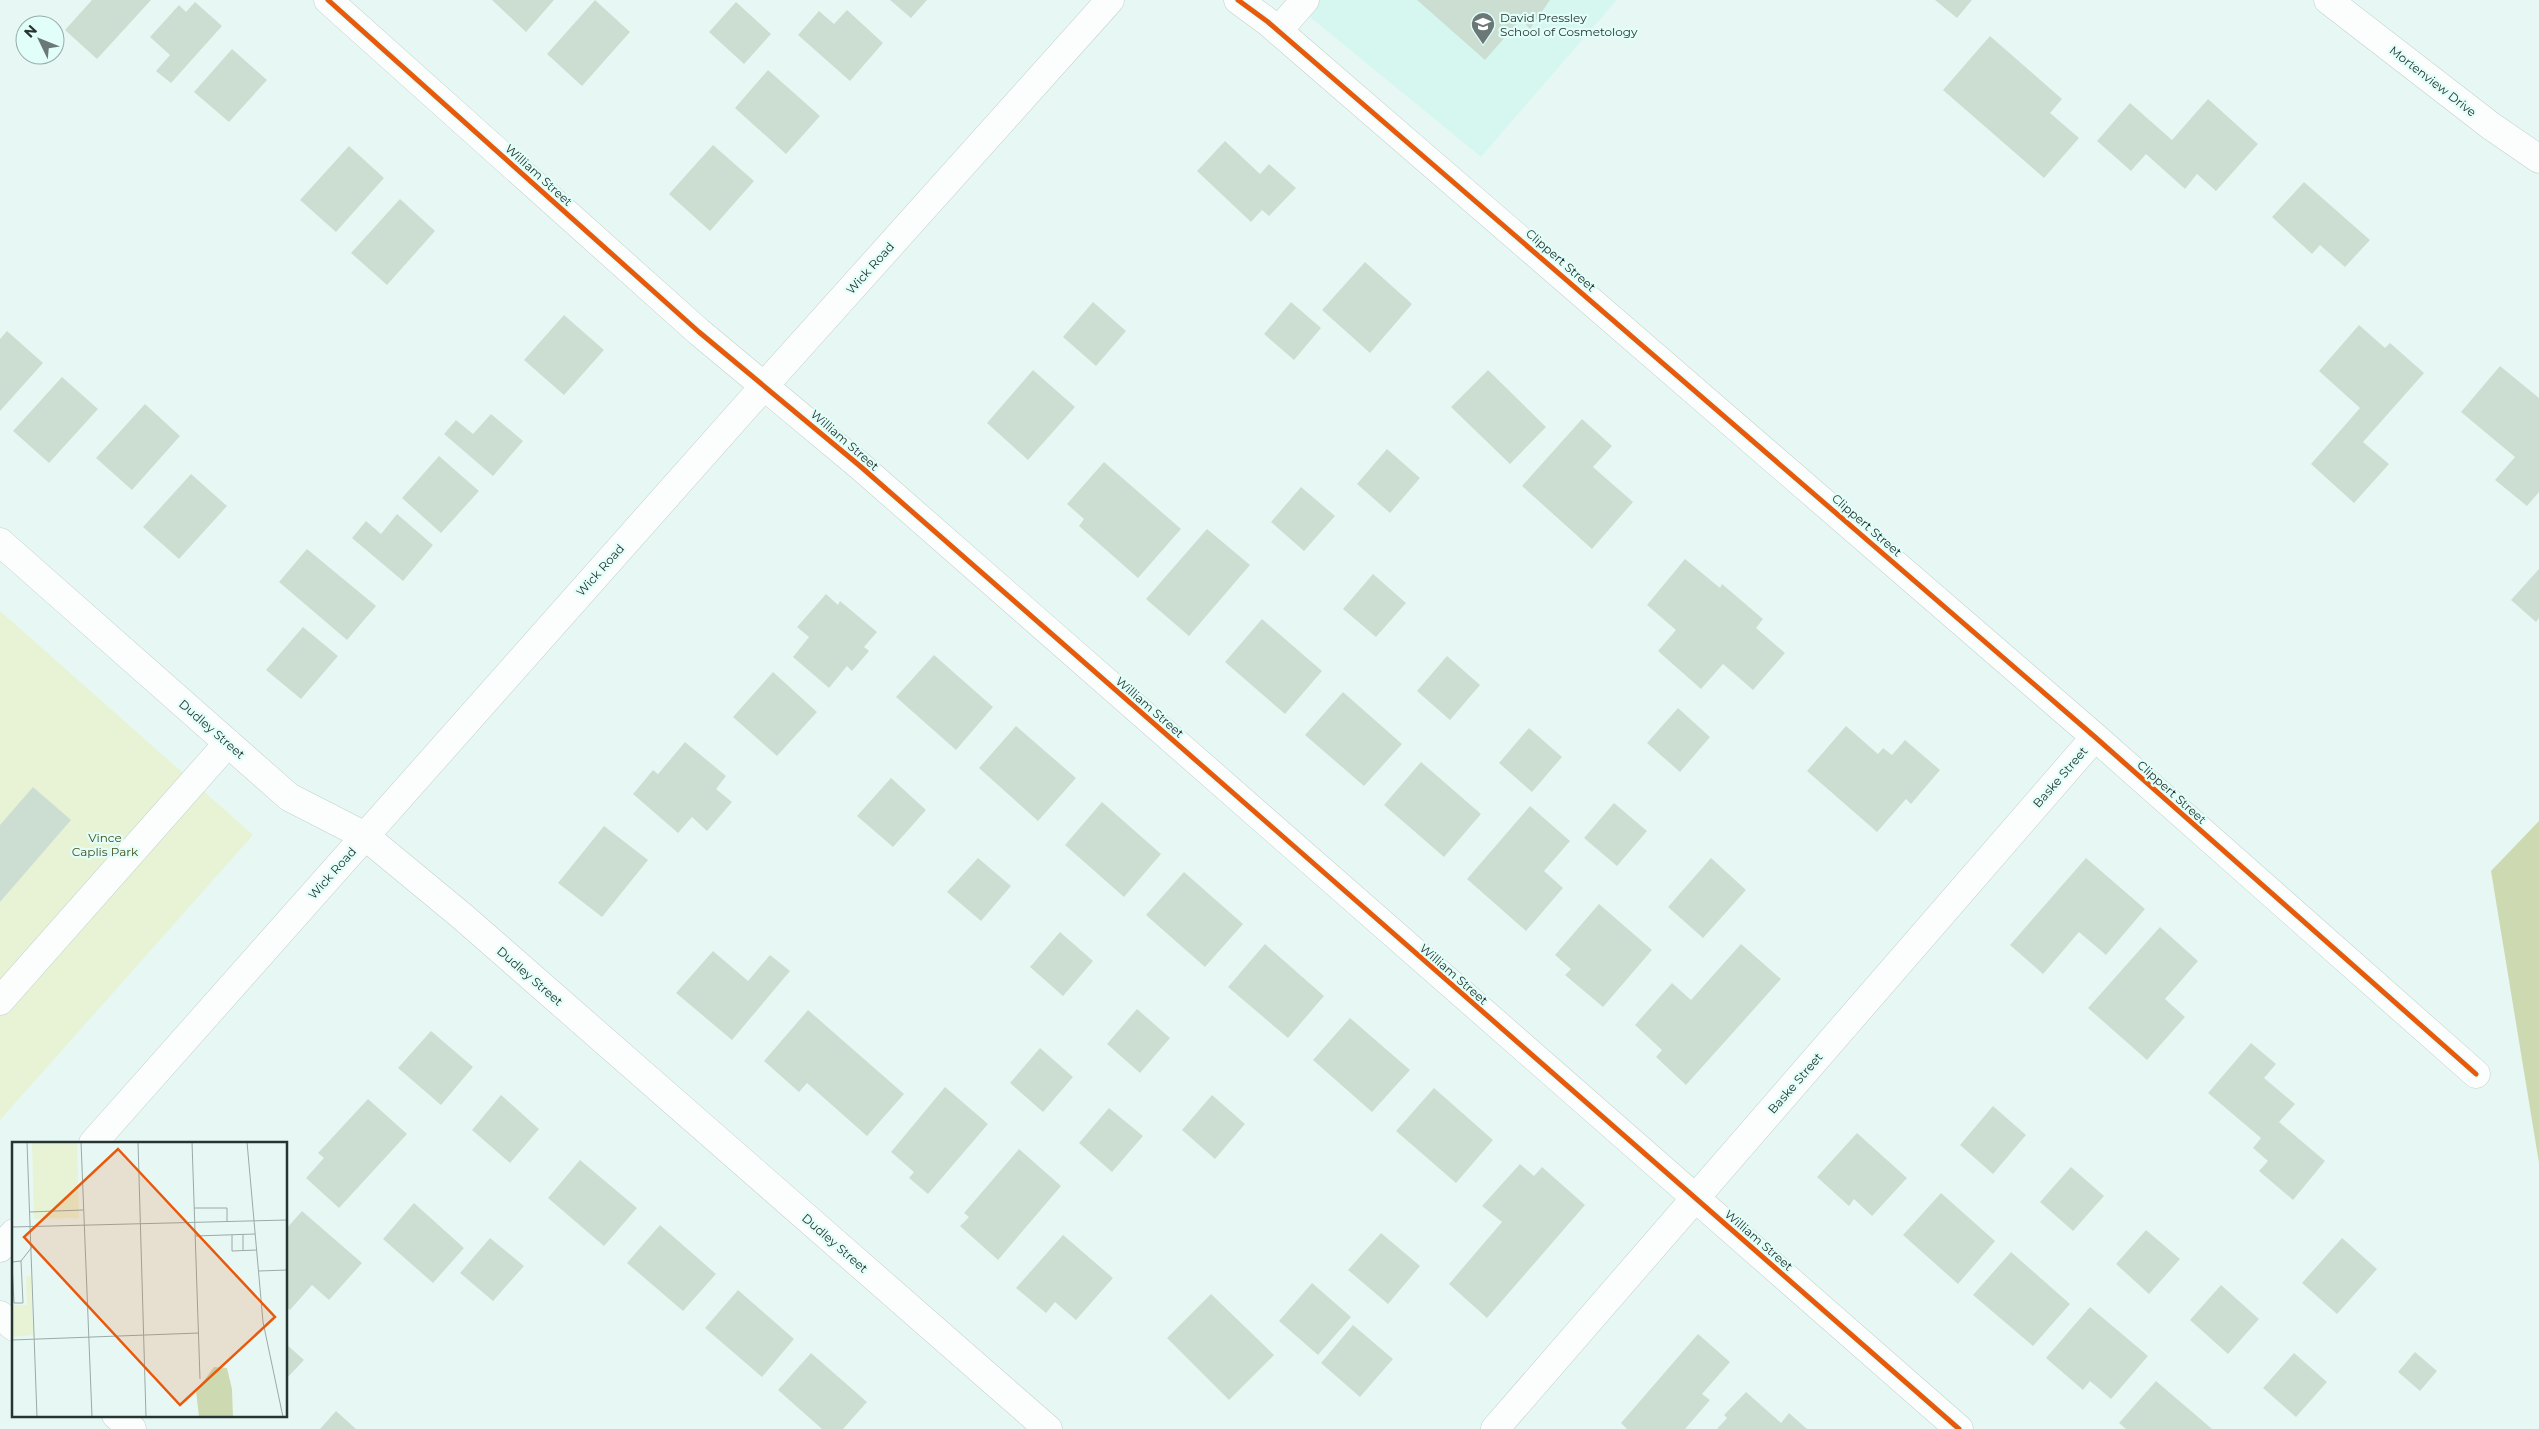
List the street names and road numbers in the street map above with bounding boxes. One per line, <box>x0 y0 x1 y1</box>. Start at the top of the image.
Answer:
street label: Mortenview Drive <box>2387 43 2479 119</box>
street label: William Street <box>502 141 576 209</box>
street label: Clippert Street <box>1523 226 1599 295</box>
street label: Wick Road <box>843 239 897 297</box>
street label: William Street <box>808 406 882 474</box>
street label: Clippert Street <box>1829 491 1905 560</box>
street label: Wick Road <box>573 541 627 599</box>
street label: William Street <box>1113 673 1187 741</box>
street label: Dudley Street <box>176 696 248 762</box>
street label: Baske Street <box>2030 743 2091 810</box>
street label: Clippert Street <box>2134 757 2210 827</box>
street label: Wick Road <box>305 844 359 902</box>
street label: William Street <box>1417 940 1491 1008</box>
street label: Dudley Street <box>494 943 566 1009</box>
street label: Baske Street <box>1765 1049 1826 1116</box>
street label: William Street <box>1722 1206 1796 1274</box>
street label: Dudley Street <box>799 1210 871 1276</box>

